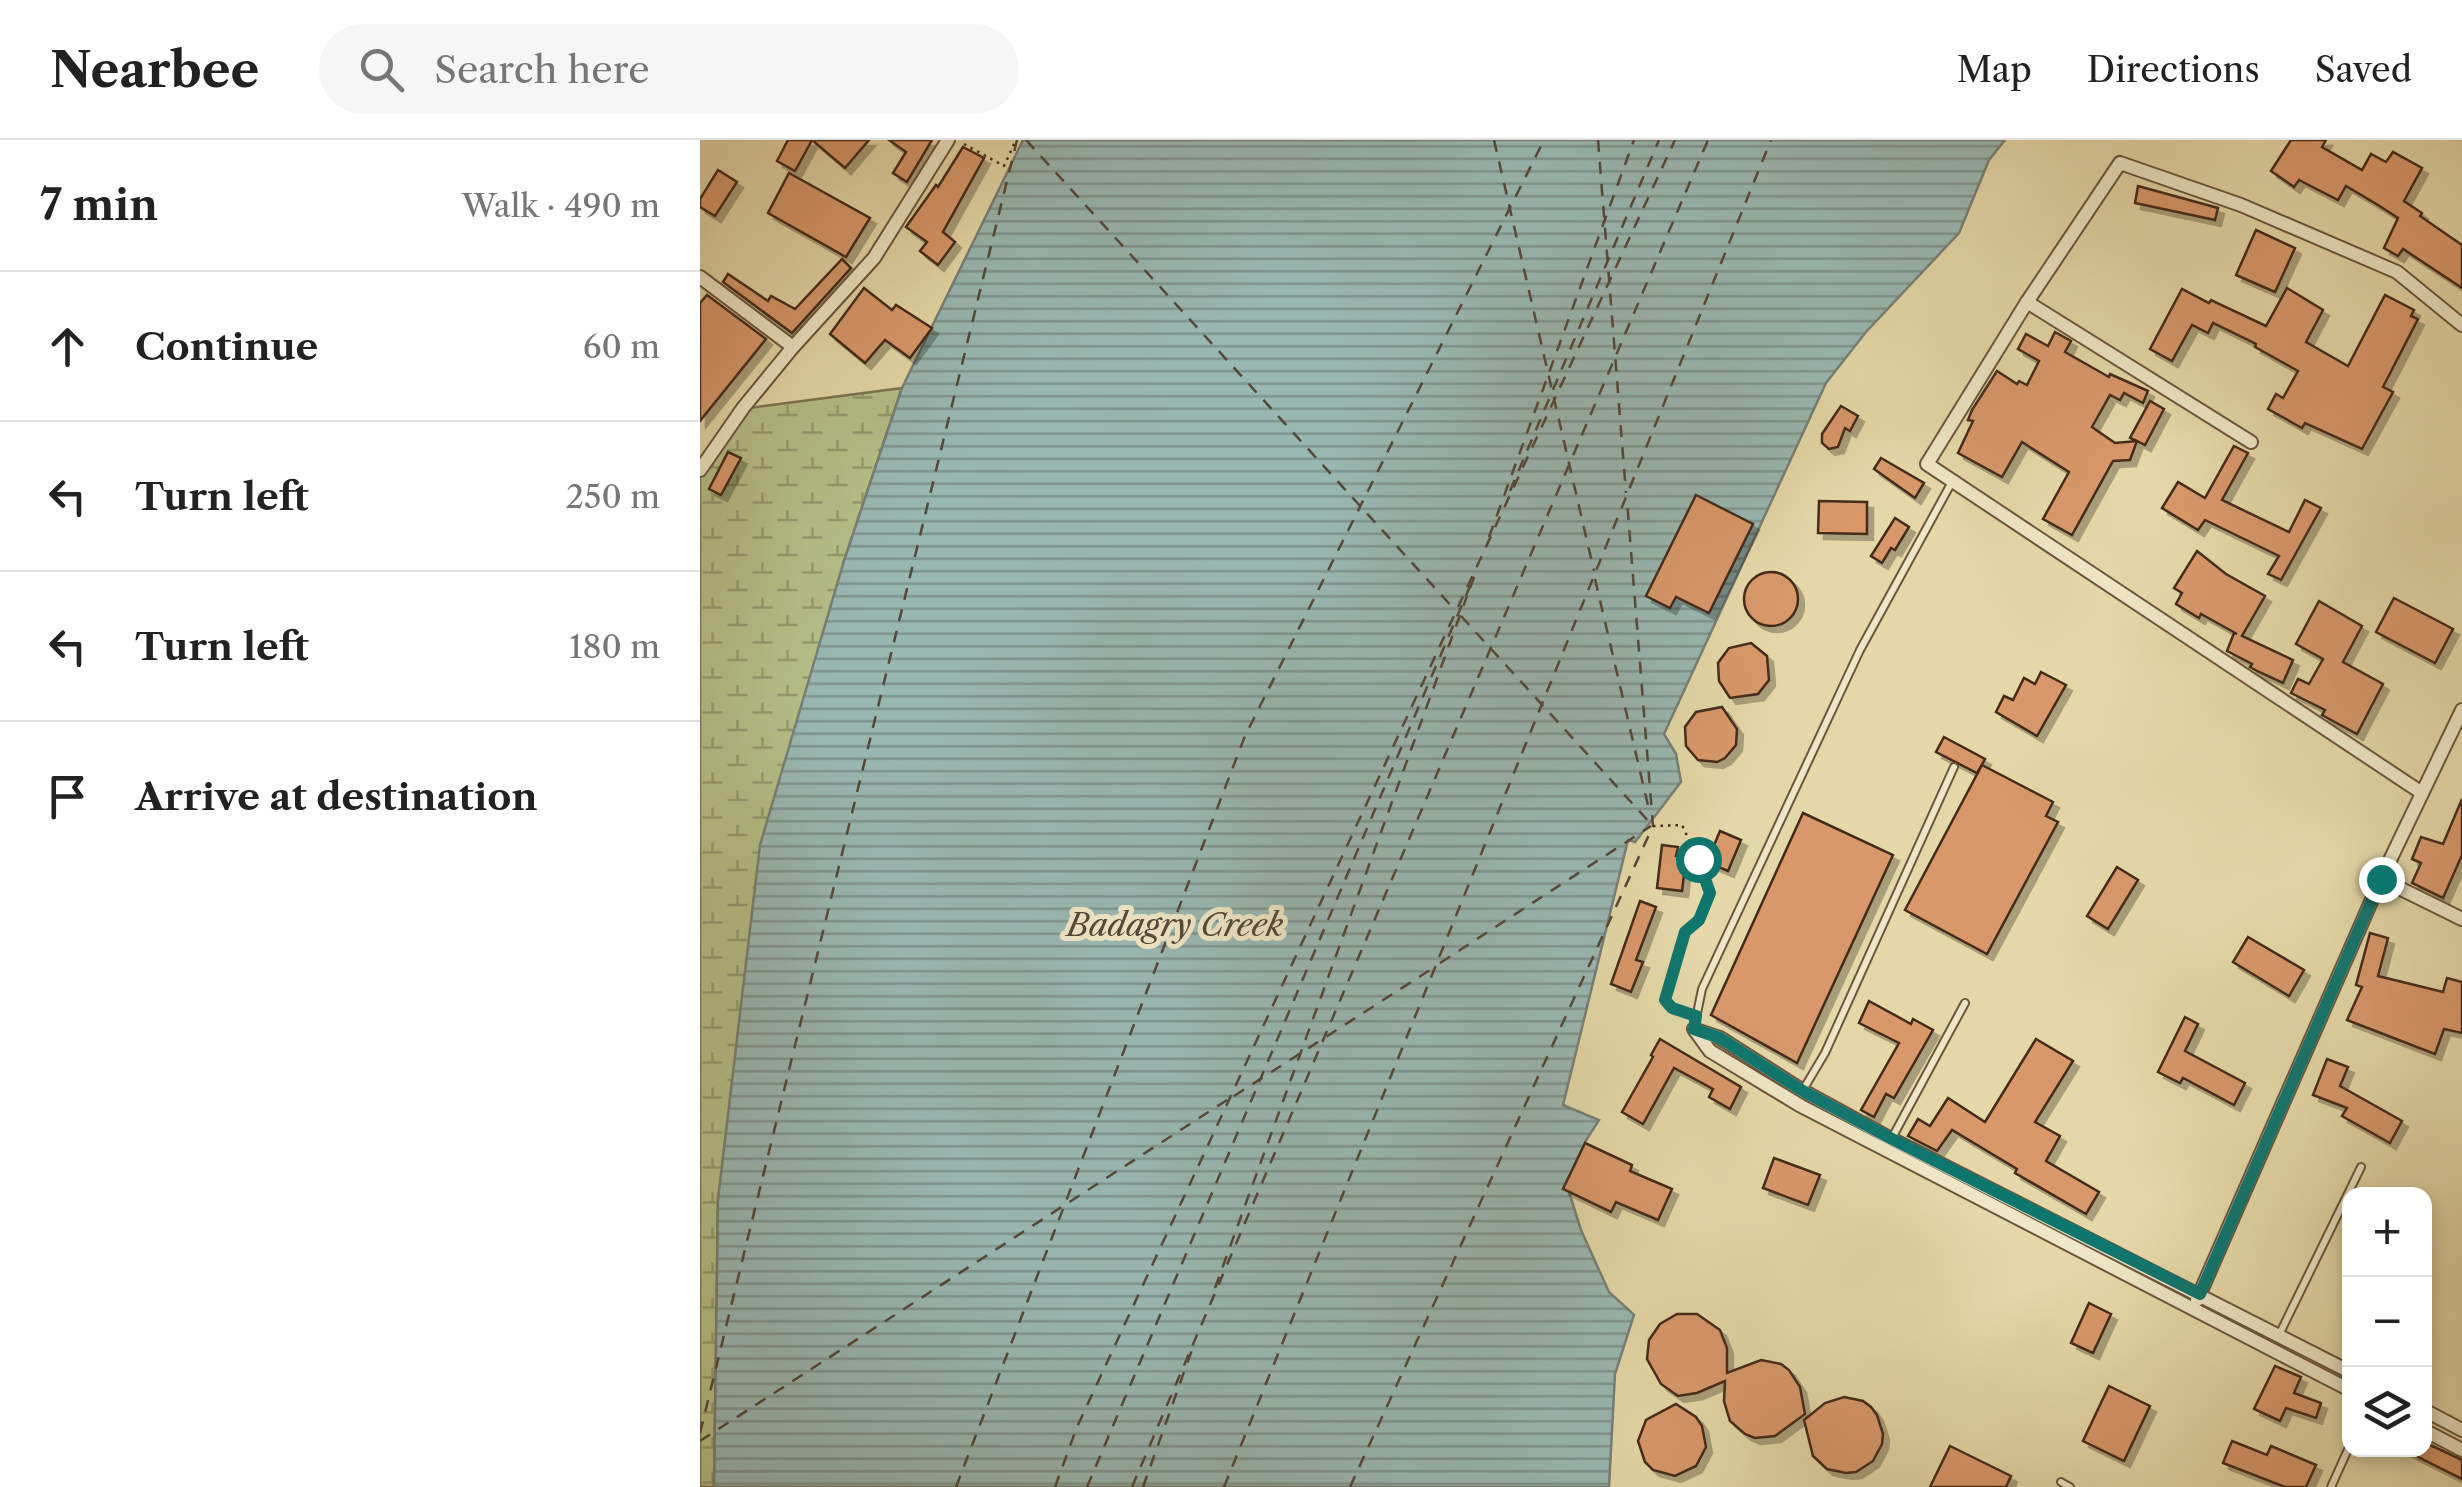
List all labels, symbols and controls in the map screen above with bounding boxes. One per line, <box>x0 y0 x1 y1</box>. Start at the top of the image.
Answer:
search box <box>319 24 1019 114</box>
text: Nearbee <box>50 40 259 99</box>
icon: search <box>354 42 409 97</box>
text: Search here <box>434 46 649 93</box>
text: Map <box>1957 48 2032 91</box>
text: Directions <box>2087 48 2260 91</box>
text: Saved <box>2315 48 2412 91</box>
text: 7 min <box>40 179 158 231</box>
text: Walk · 490 m <box>462 186 660 225</box>
icon: ahead <box>40 319 95 374</box>
text: Continue <box>135 323 318 370</box>
text: 60 m <box>583 327 660 366</box>
icon: left <box>40 469 95 524</box>
text: Turn left <box>135 473 309 520</box>
text: 250 m <box>566 477 660 516</box>
icon: left <box>40 619 95 674</box>
text: Turn left <box>135 623 309 670</box>
text: 180 m <box>569 627 660 666</box>
icon: arrive <box>40 769 95 824</box>
text: Arrive at destination <box>135 773 538 820</box>
route start <box>1676 837 1722 883</box>
route end <box>2359 857 2405 903</box>
water label: Badagry Creek <box>1064 905 1284 944</box>
map controls <box>2342 1187 2432 1457</box>
button: + <box>2342 1187 2432 1277</box>
button: − <box>2342 1277 2432 1367</box>
button: layers <box>2342 1367 2432 1457</box>

